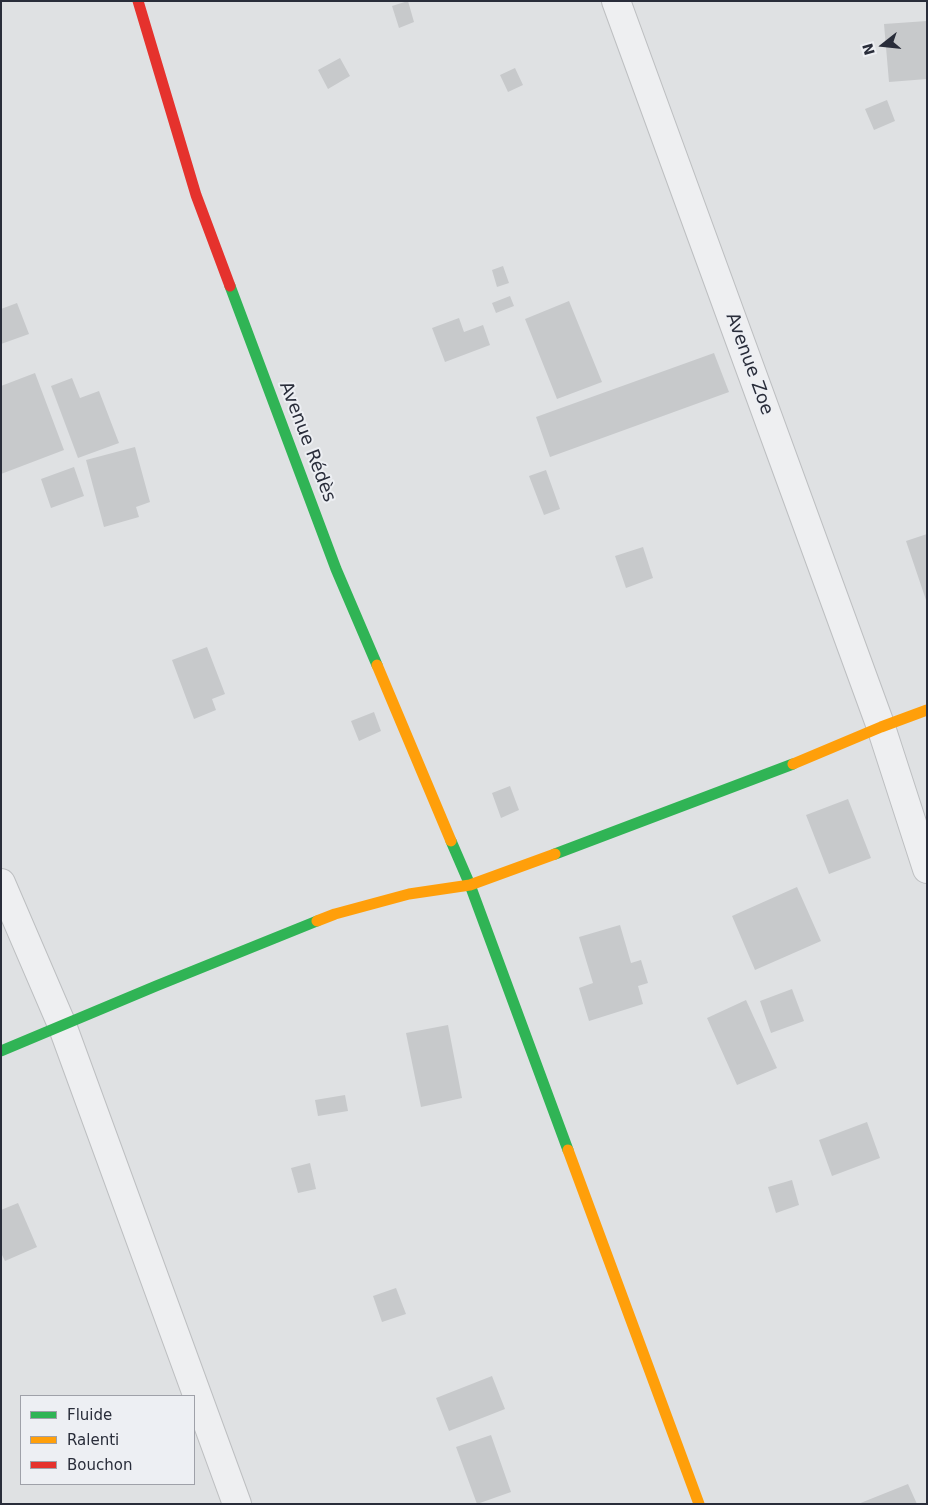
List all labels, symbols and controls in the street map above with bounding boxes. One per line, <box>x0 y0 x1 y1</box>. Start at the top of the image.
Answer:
north arrow <box>858 20 908 70</box>
text: N <box>859 41 878 57</box>
street label: Avenue Zoe <box>721 310 777 418</box>
street label: Avenue Rédès <box>274 379 340 505</box>
legend <box>20 1395 195 1485</box>
text: Fluide <box>67 1406 112 1424</box>
text: Ralenti <box>67 1431 119 1449</box>
text: Bouchon <box>67 1456 132 1474</box>

